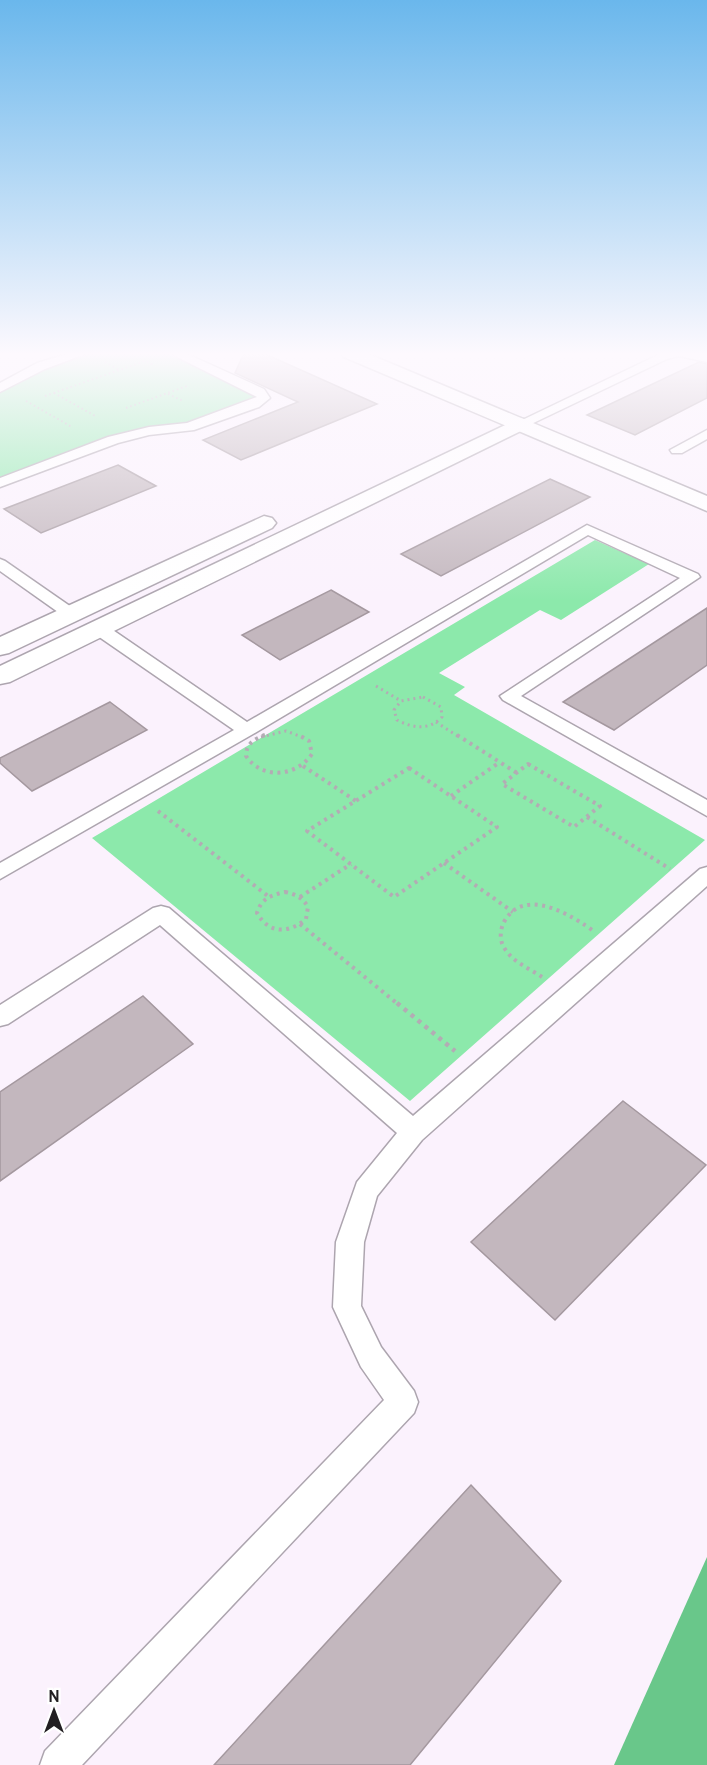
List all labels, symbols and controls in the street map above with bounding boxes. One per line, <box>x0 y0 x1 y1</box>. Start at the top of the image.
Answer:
north arrow <box>24 1681 84 1741</box>
text: N <box>48 1688 60 1708</box>

